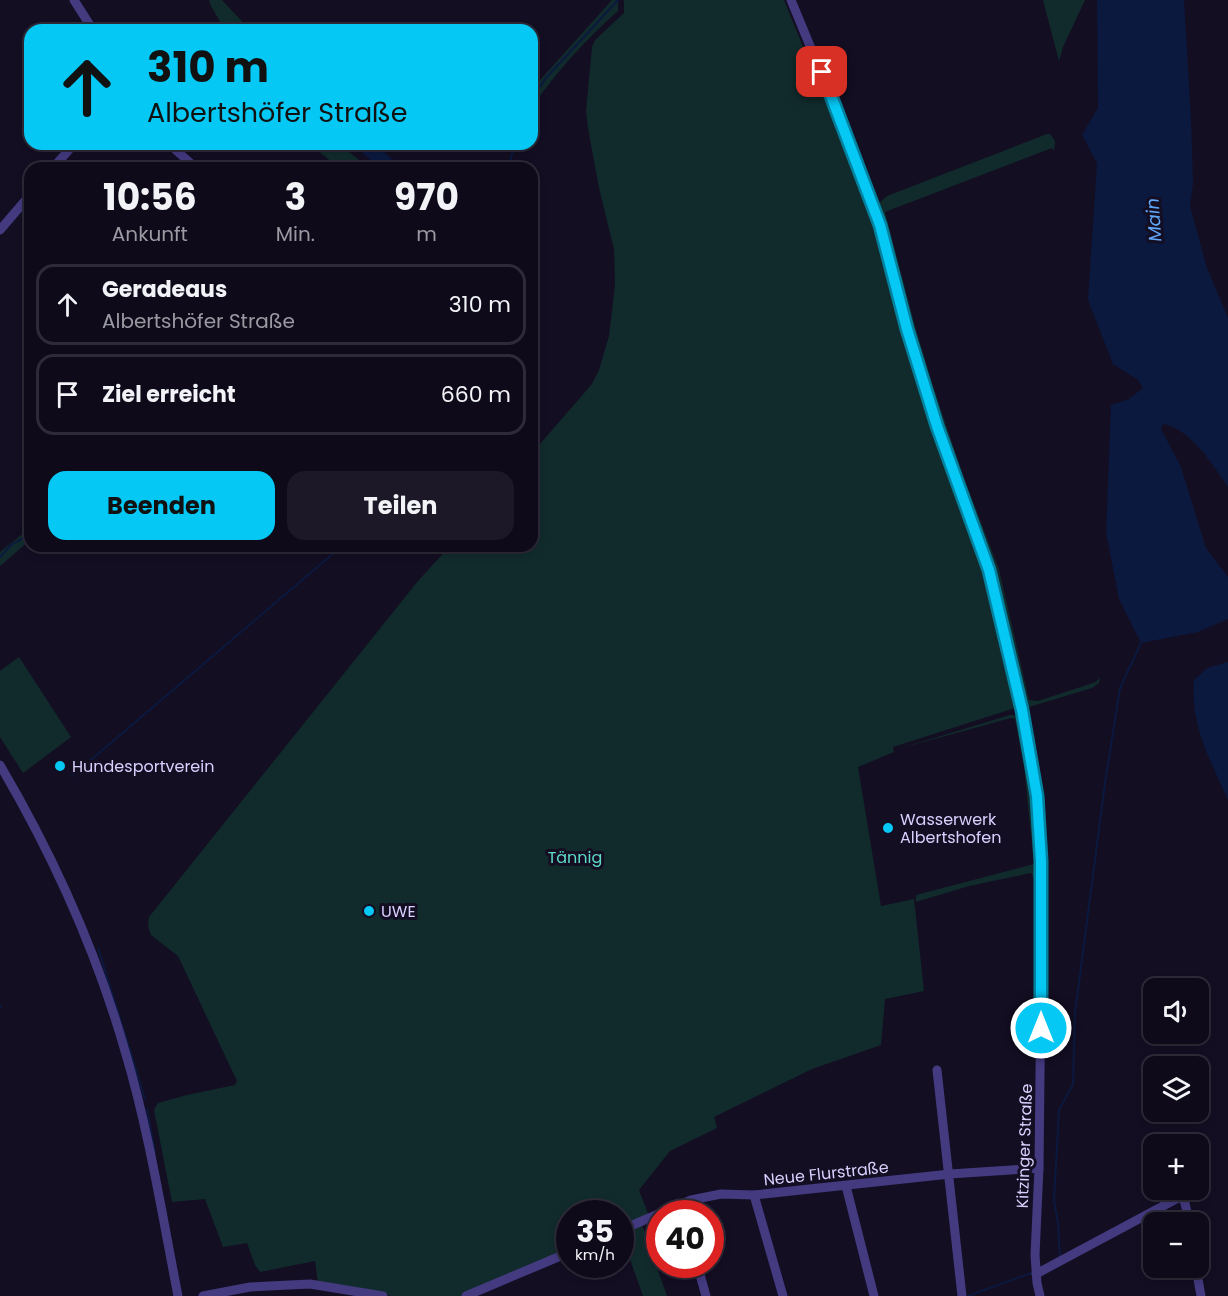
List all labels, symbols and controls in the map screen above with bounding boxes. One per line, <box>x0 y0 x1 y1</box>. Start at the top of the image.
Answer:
text: 310 m <box>147 38 269 97</box>
pin <box>796 46 847 97</box>
icon: ahead <box>48 48 126 126</box>
icon: arrive <box>805 55 838 88</box>
text: Albertshöfer Straße <box>147 94 407 131</box>
text: 10:56 <box>103 172 197 223</box>
text: 3 <box>284 172 306 223</box>
text: 970 <box>394 172 459 223</box>
water label: Main <box>1140 197 1167 243</box>
text: Ankunft <box>112 220 188 248</box>
text: Min. <box>276 220 315 248</box>
text: m <box>416 220 437 248</box>
text: Geradeaus <box>102 274 227 305</box>
icon: ahead <box>51 288 84 321</box>
text: 310 m <box>449 289 511 320</box>
text: Albertshöfer Straße <box>102 307 295 335</box>
icon: arrive <box>51 378 84 411</box>
text: Ziel erreicht <box>102 379 236 410</box>
text: 660 m <box>441 379 511 410</box>
button: Beenden <box>48 471 275 540</box>
button: Teilen <box>287 471 514 540</box>
place label: Hundesportverein <box>72 755 214 778</box>
marker: Hundesportverein <box>53 759 67 773</box>
place label: Wasserwerk Albertshofen <box>900 808 1002 849</box>
marker: Wasserwerk Albertshofen <box>881 821 895 835</box>
park label: Tännig <box>548 846 602 869</box>
place label: UWE <box>381 900 416 923</box>
marker: UWE <box>362 904 376 918</box>
map controls <box>1143 978 1209 1278</box>
button: sound <box>1143 978 1209 1044</box>
position arrow <box>1009 996 1073 1060</box>
button: layers <box>1143 1056 1209 1122</box>
street label: Kitzinger Straße <box>1011 1083 1038 1209</box>
button: + <box>1143 1134 1209 1200</box>
street label: Neue Flurstraße <box>762 1155 890 1191</box>
speed limit sign: 40 <box>646 1200 724 1278</box>
text: 35 <box>576 1210 614 1253</box>
button: − <box>1143 1212 1209 1278</box>
text: km/h <box>575 1244 615 1265</box>

